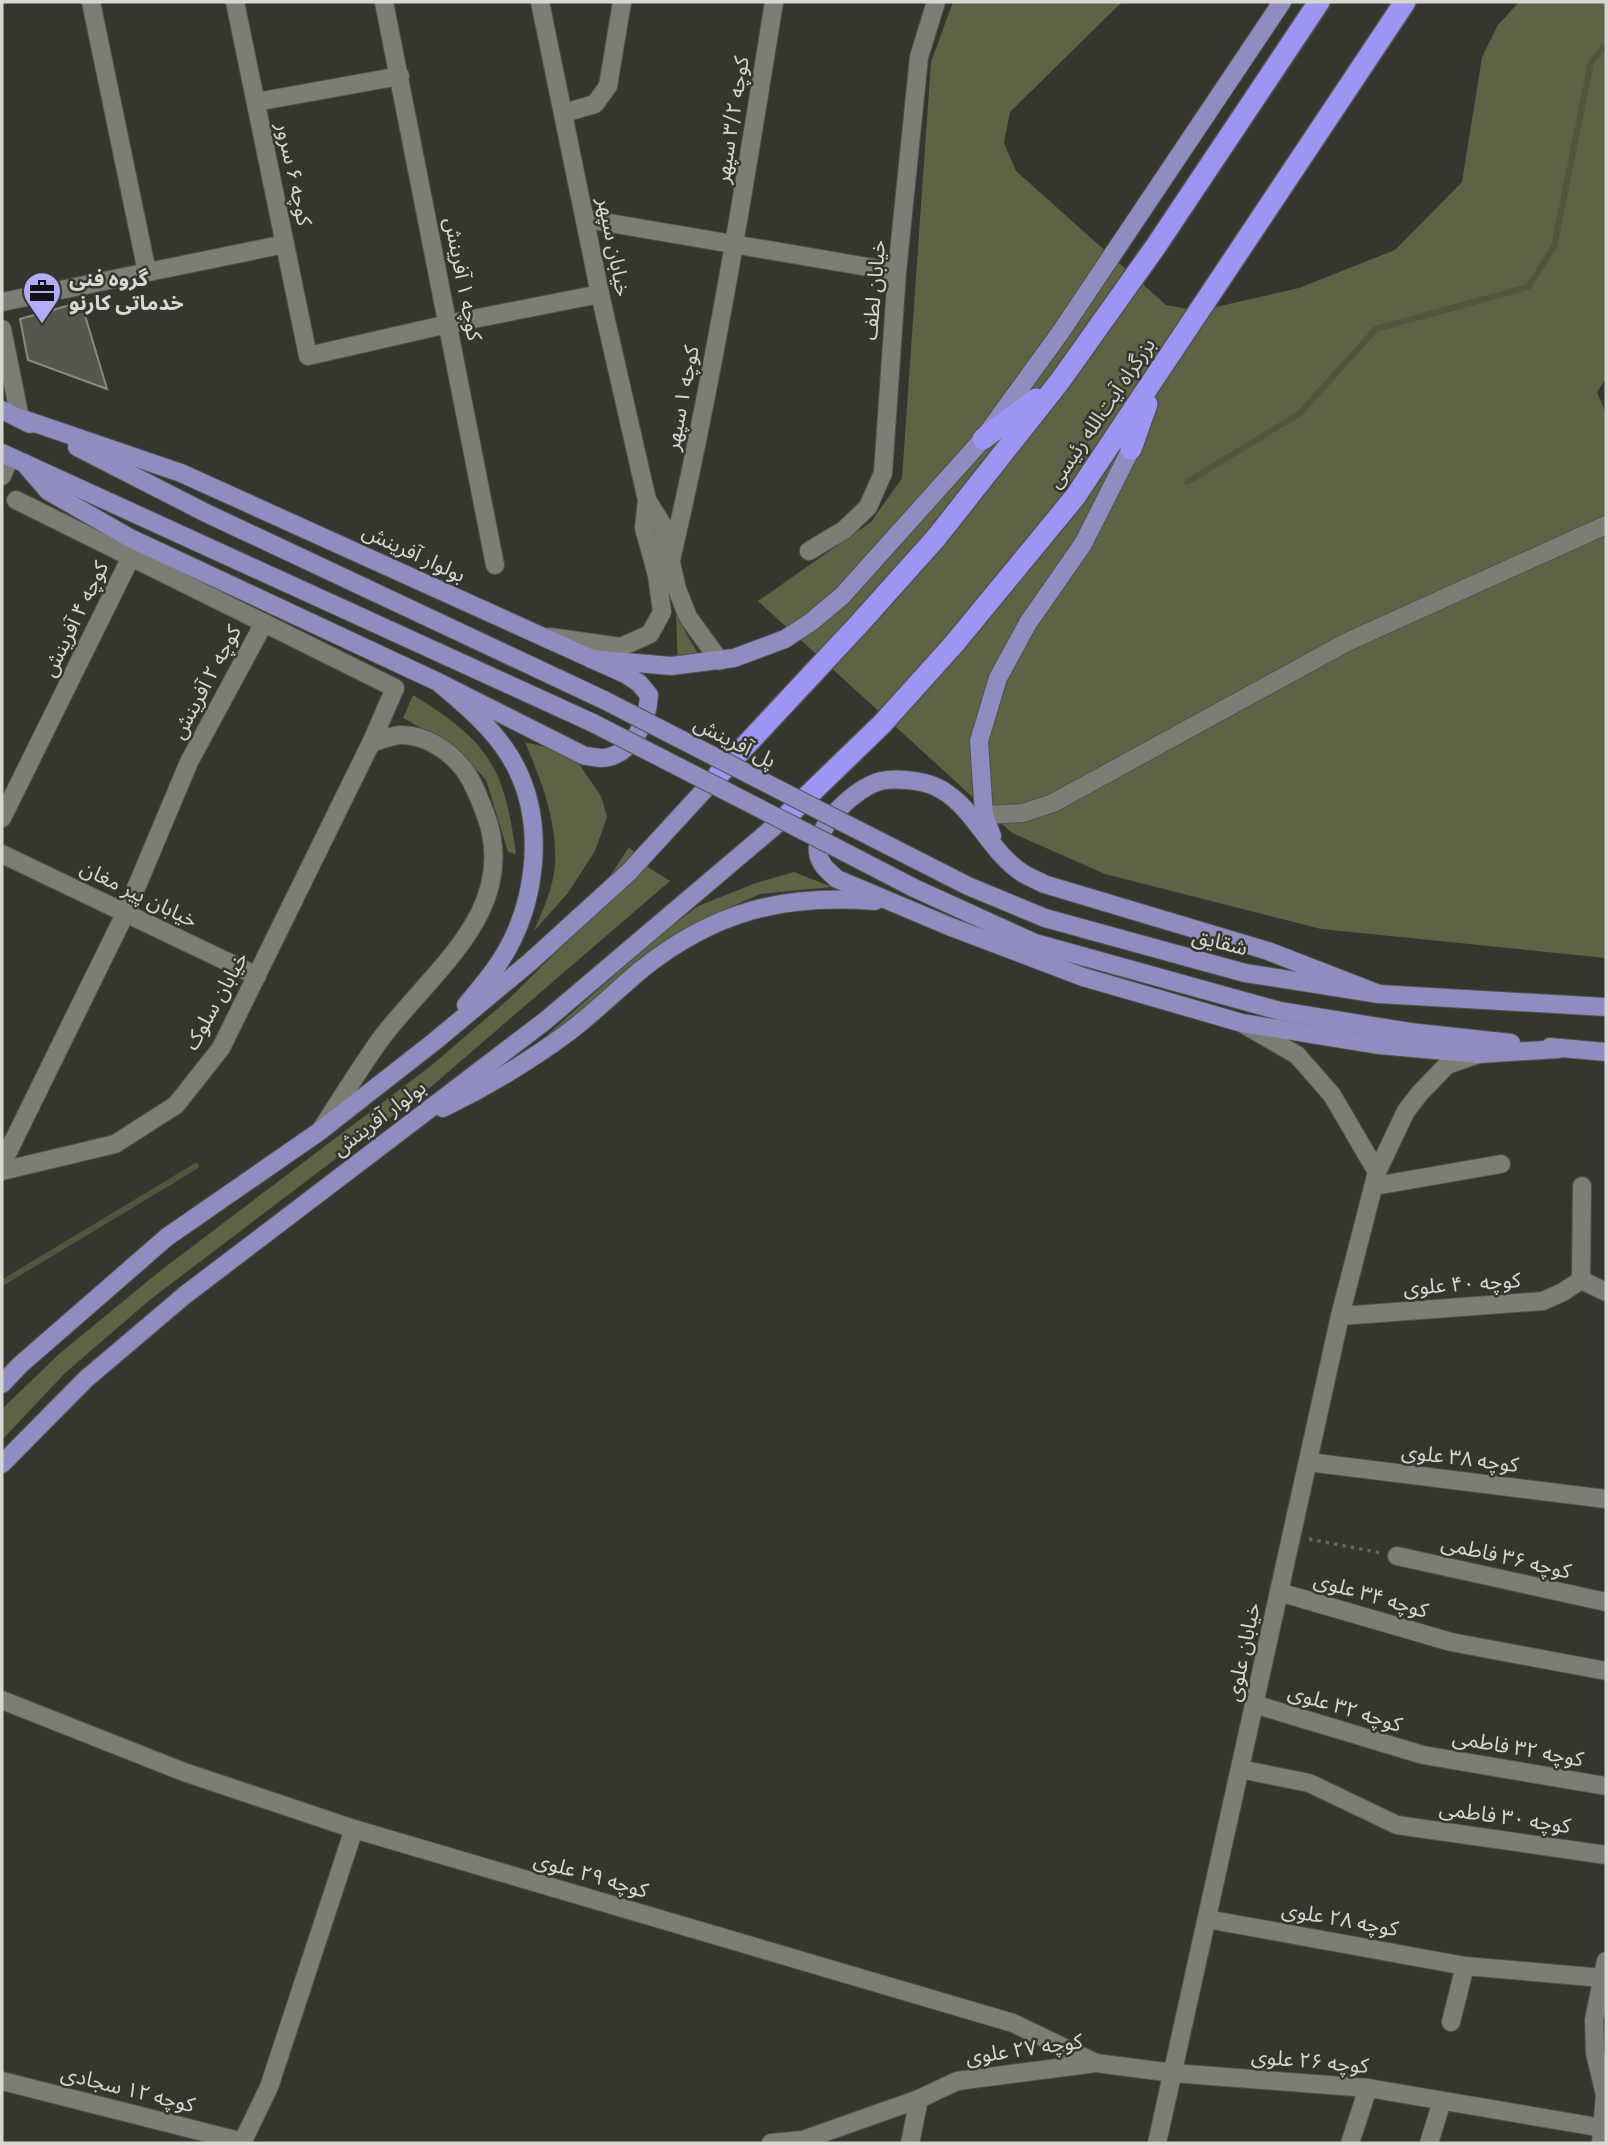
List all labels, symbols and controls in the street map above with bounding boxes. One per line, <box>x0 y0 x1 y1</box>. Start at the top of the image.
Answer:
street label: کوچه ۳/۲ سپهر <box>709 54 755 186</box>
street label: کوچه ۶ سرور <box>270 119 318 228</box>
street label: خیابان سپهر <box>591 194 636 299</box>
street label: کوچه ۱ آفرینش <box>438 215 488 343</box>
street label: خیابان لطف <box>857 239 891 341</box>
place label: گروه فنی خدماتی کارنو <box>69 266 184 316</box>
office icon: گروه فنی خدماتی کارنو <box>21 270 63 325</box>
street label: بزرگراه آیت‌الله رئیسی <box>1041 333 1161 493</box>
street label: کوچه ۱ سپهر <box>659 343 705 454</box>
street label: بولوار آفرینش <box>358 518 470 588</box>
street label: کوچه ۴ آفرینش <box>36 557 114 681</box>
street label: کوچه ۲ آفرینش <box>165 620 247 743</box>
street label: پل آفرینش <box>690 710 780 774</box>
street label: خیابان پیر مغان <box>76 854 202 934</box>
street label: شقایق <box>1190 923 1250 961</box>
street label: خیابان سلوک <box>178 947 254 1055</box>
street label: بولوار آفرینش <box>327 1074 431 1162</box>
street label: کوچه ۴۰ علوی <box>1402 1267 1522 1301</box>
street label: کوچه ۳۸ علوی <box>1400 1438 1520 1478</box>
street label: کوچه ۳۶ فاطمی <box>1439 1529 1574 1585</box>
street label: کوچه ۳۴ علوی <box>1311 1566 1432 1624</box>
street label: خیابان علوی <box>1220 1600 1266 1704</box>
street label: کوچه ۳۲ علوی <box>1285 1678 1405 1738</box>
street label: کوچه ۳۲ فاطمی <box>1451 1724 1586 1772</box>
street label: کوچه ۳۰ فاطمی <box>1438 1795 1573 1839</box>
street label: کوچه ۲۹ علوی <box>531 1846 652 1904</box>
street label: کوچه ۲۸ علوی <box>1280 1896 1401 1942</box>
street label: کوچه ۲۷ علوی <box>964 2028 1084 2070</box>
street label: کوچه ۲۶ علوی <box>1250 2043 1370 2079</box>
street label: کوچه ۱۲ سجادی <box>58 2060 198 2118</box>

